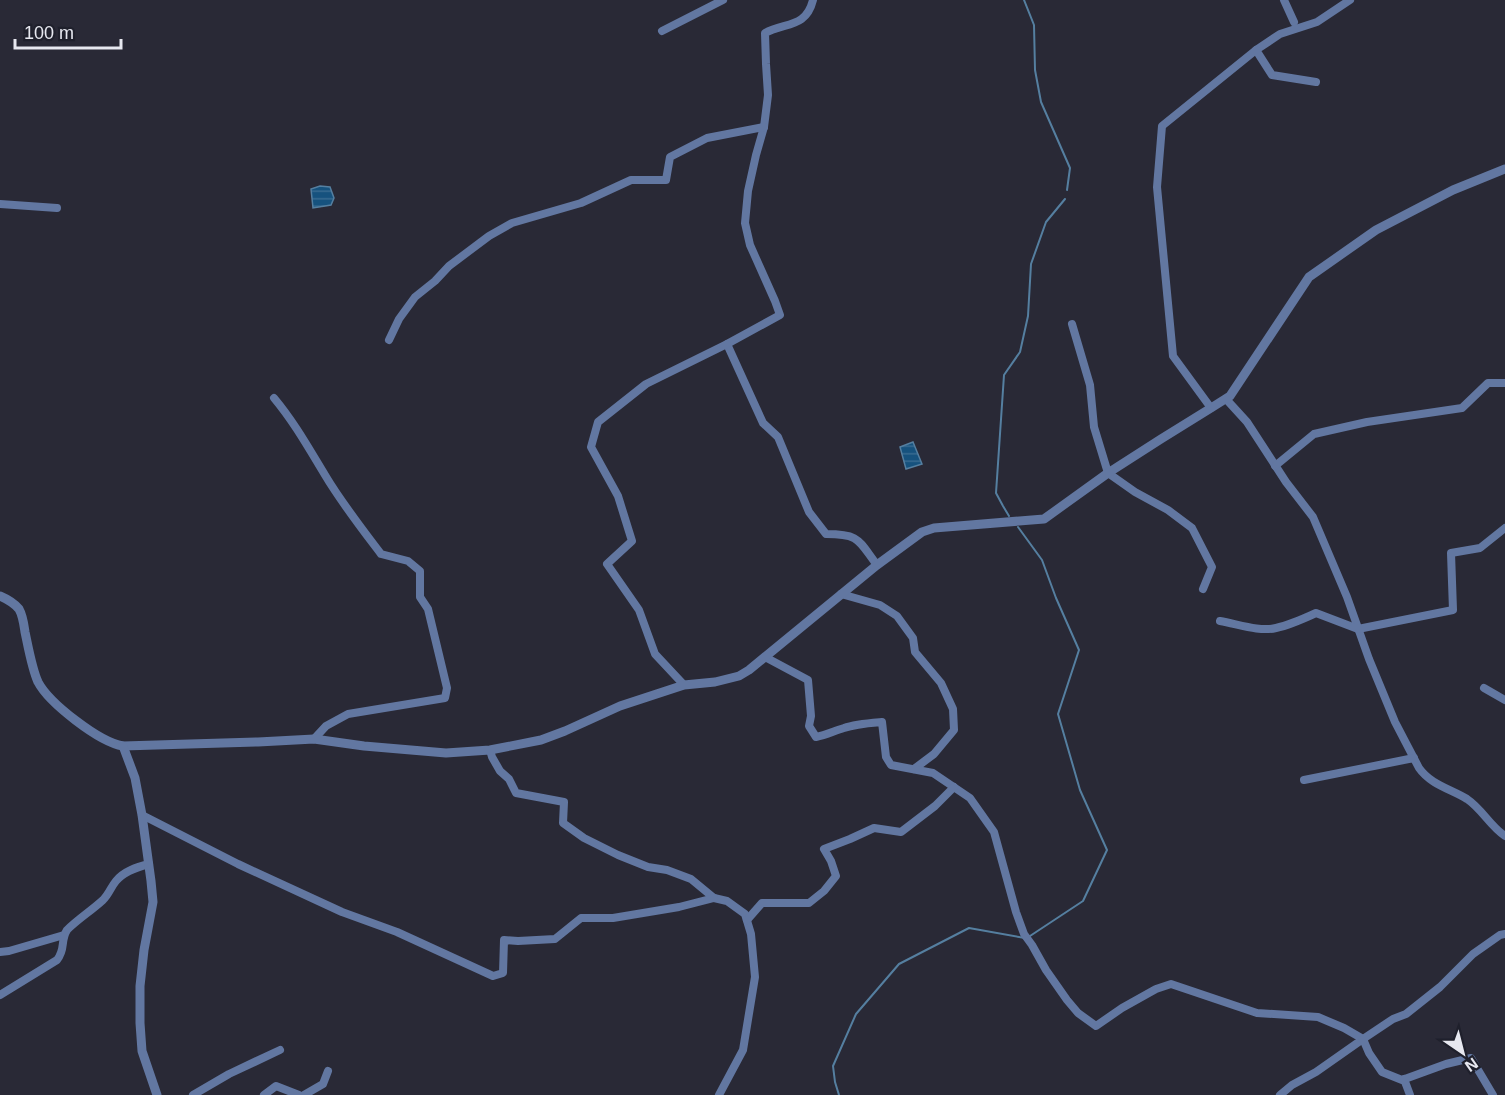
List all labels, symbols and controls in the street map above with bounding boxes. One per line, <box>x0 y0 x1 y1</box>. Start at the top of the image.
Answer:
scale bar <box>15 12 122 50</box>
text: 100 m <box>24 23 74 43</box>
north arrow <box>1433 1023 1493 1083</box>
text: N <box>1462 1055 1481 1075</box>

